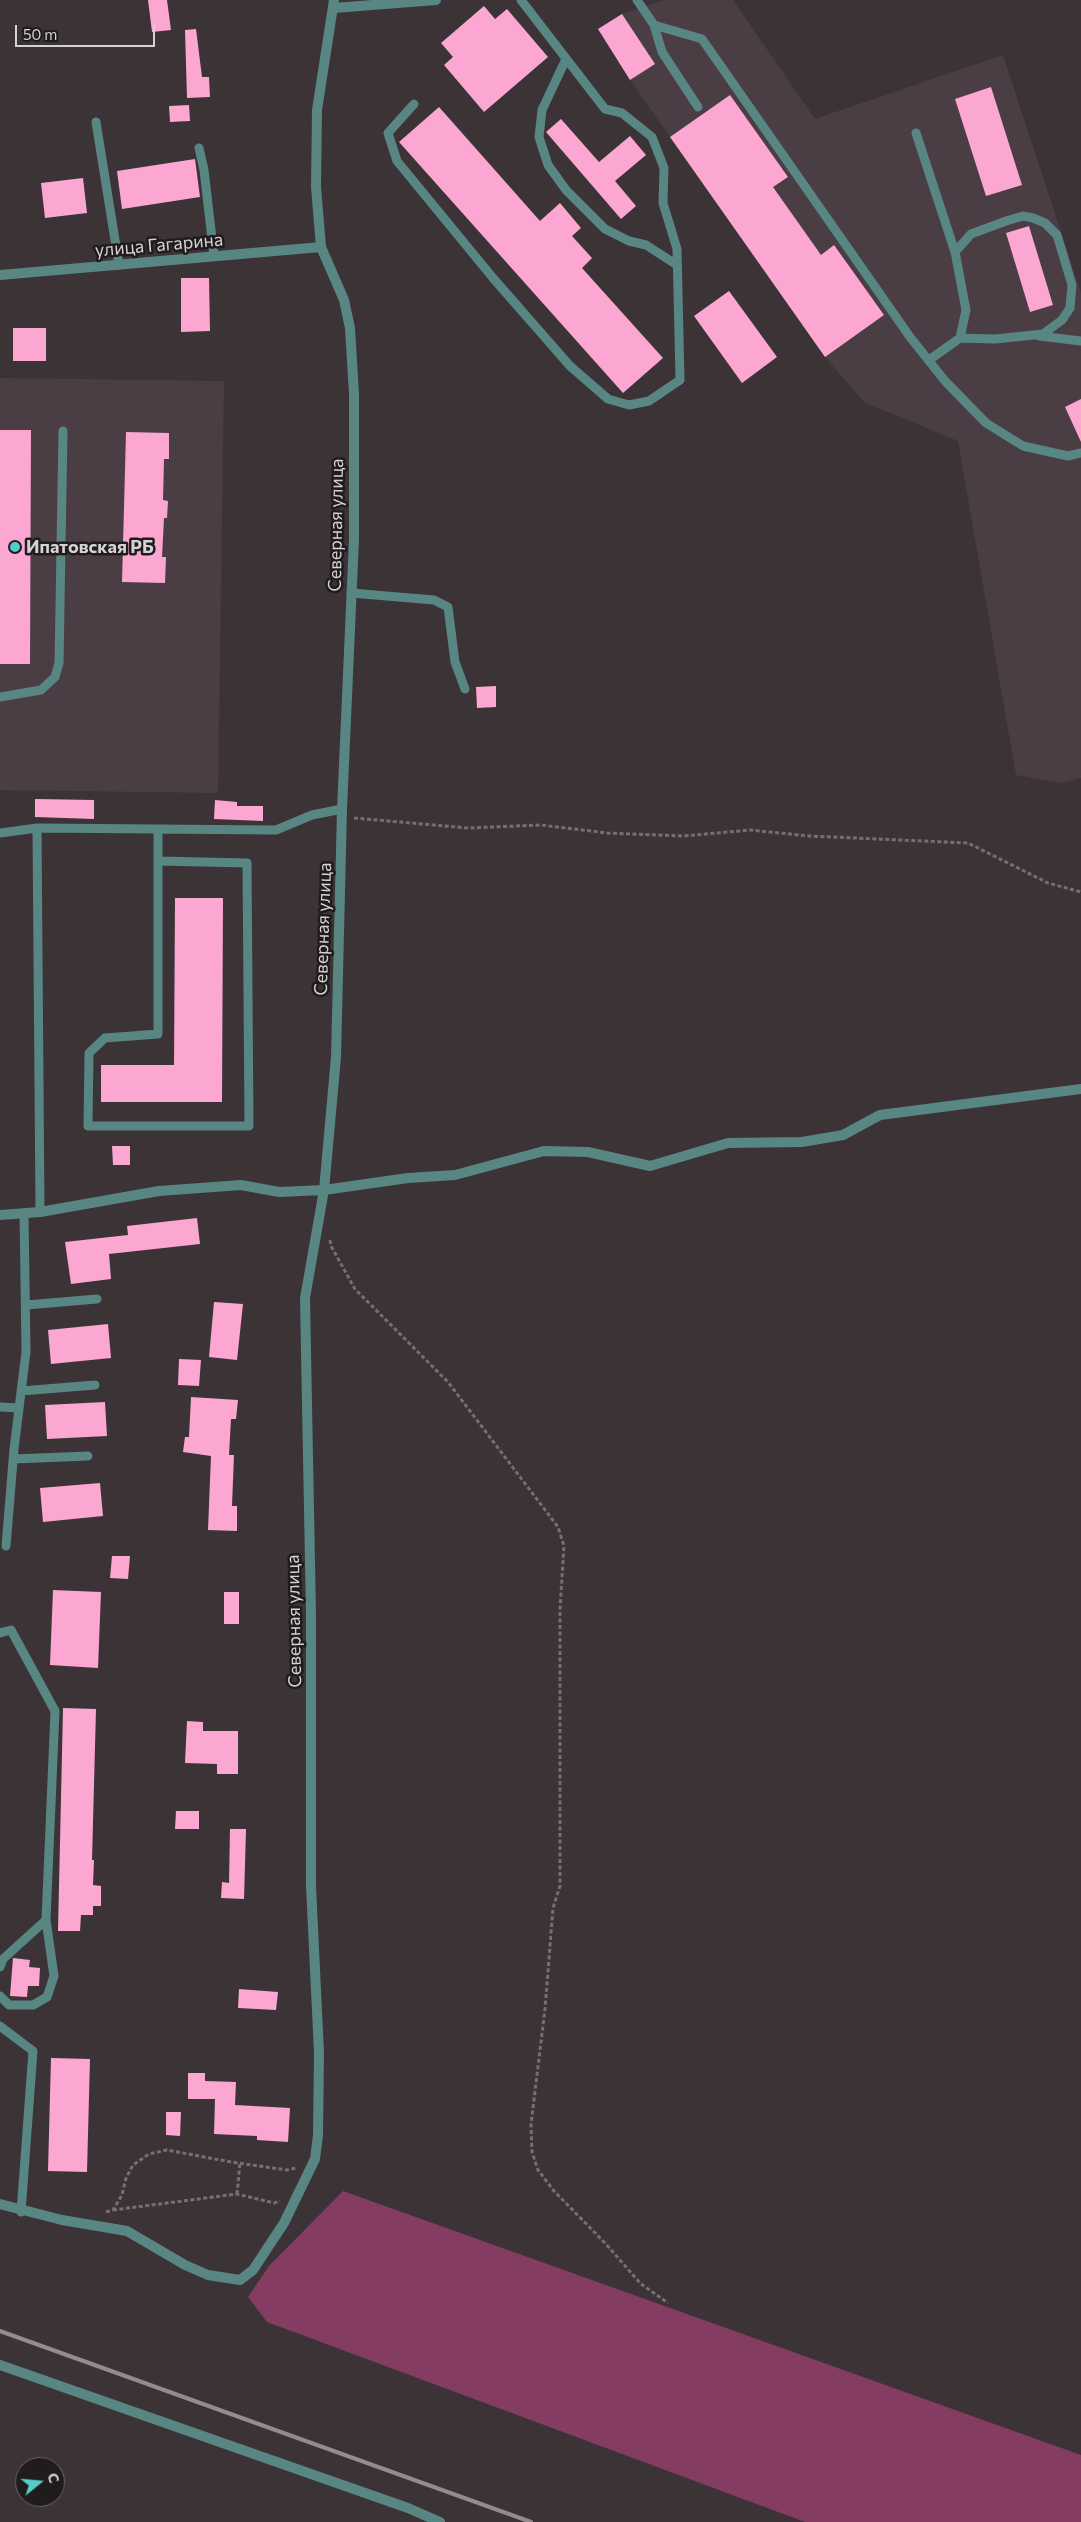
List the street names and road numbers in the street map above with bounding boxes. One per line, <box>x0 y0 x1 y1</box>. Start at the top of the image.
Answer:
street label: улица Гагарина <box>94 229 224 261</box>
street label: Северная улица <box>324 458 348 592</box>
street label: Северная улица <box>310 862 336 996</box>
street label: Северная улица <box>282 1554 306 1688</box>

